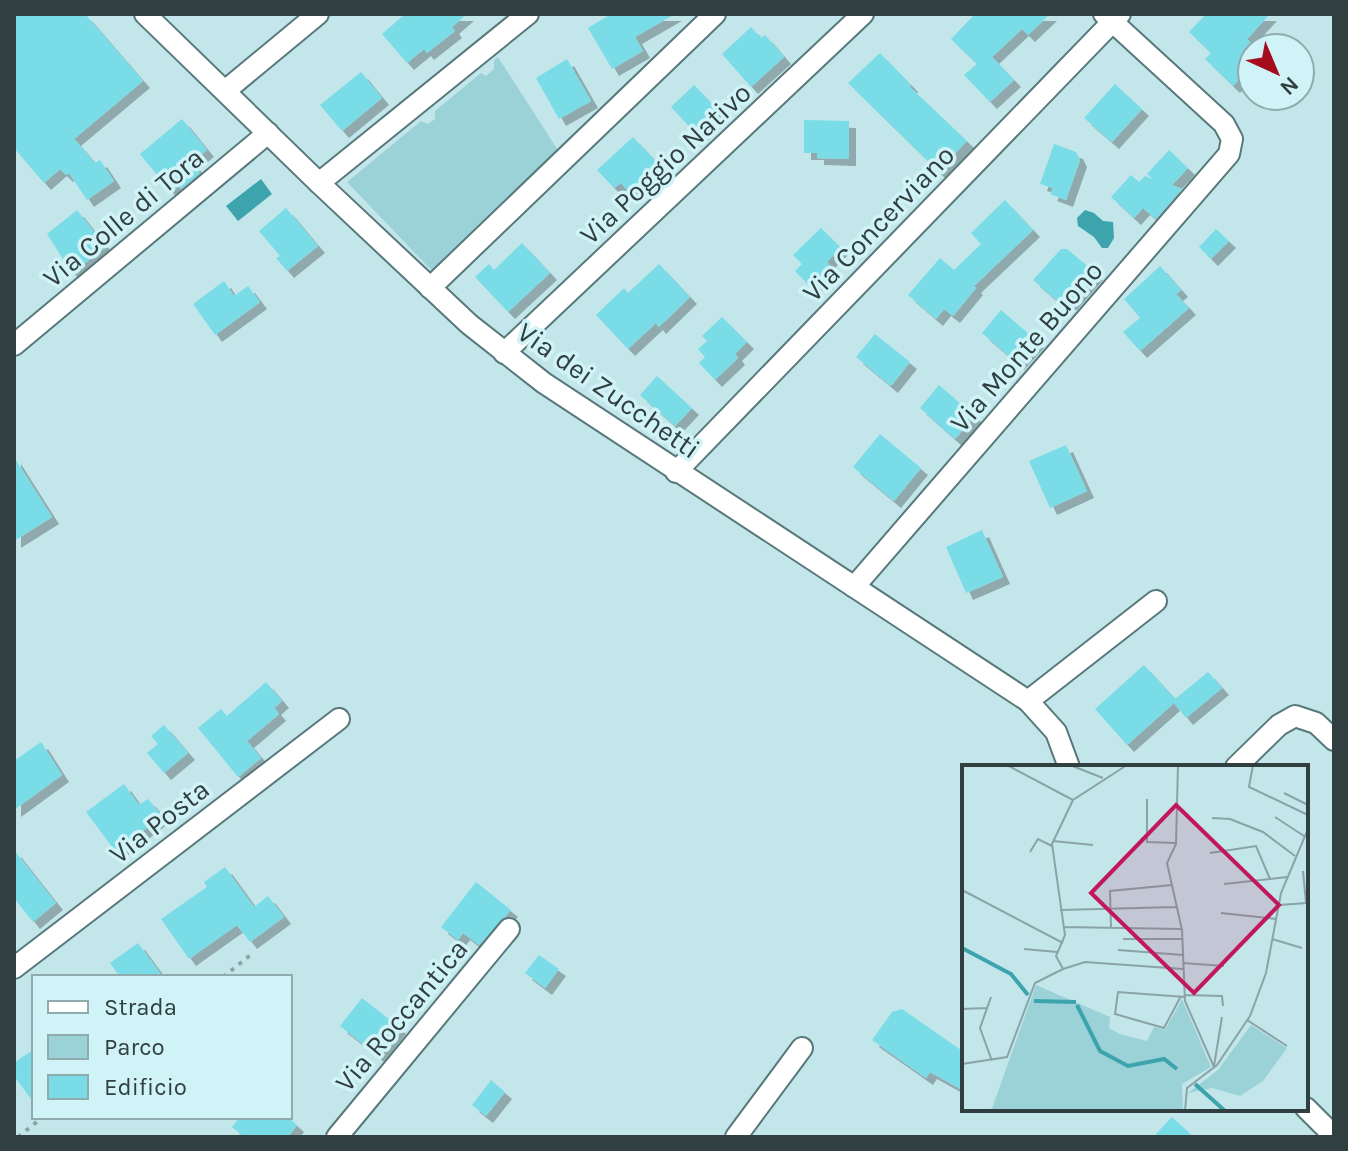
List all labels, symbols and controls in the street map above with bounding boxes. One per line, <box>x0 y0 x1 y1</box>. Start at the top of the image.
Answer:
north arrow <box>1236 32 1316 112</box>
text: N <box>1274 71 1304 101</box>
street label: Via Poggio Nativo <box>573 76 758 251</box>
street label: Via Concerviano <box>795 138 961 308</box>
street label: Via Colle di Tora <box>36 141 210 294</box>
street label: Via Monte Buono <box>943 254 1110 438</box>
street label: Via dei Zucchetti <box>511 315 706 466</box>
inset map <box>962 765 1308 1111</box>
street label: Via Posta <box>103 772 216 871</box>
street label: Via Roccantica <box>328 932 475 1098</box>
legend <box>32 975 292 1119</box>
text: Strada <box>104 993 177 1021</box>
text: Parco <box>104 1033 165 1061</box>
text: Edificio <box>104 1073 187 1101</box>

